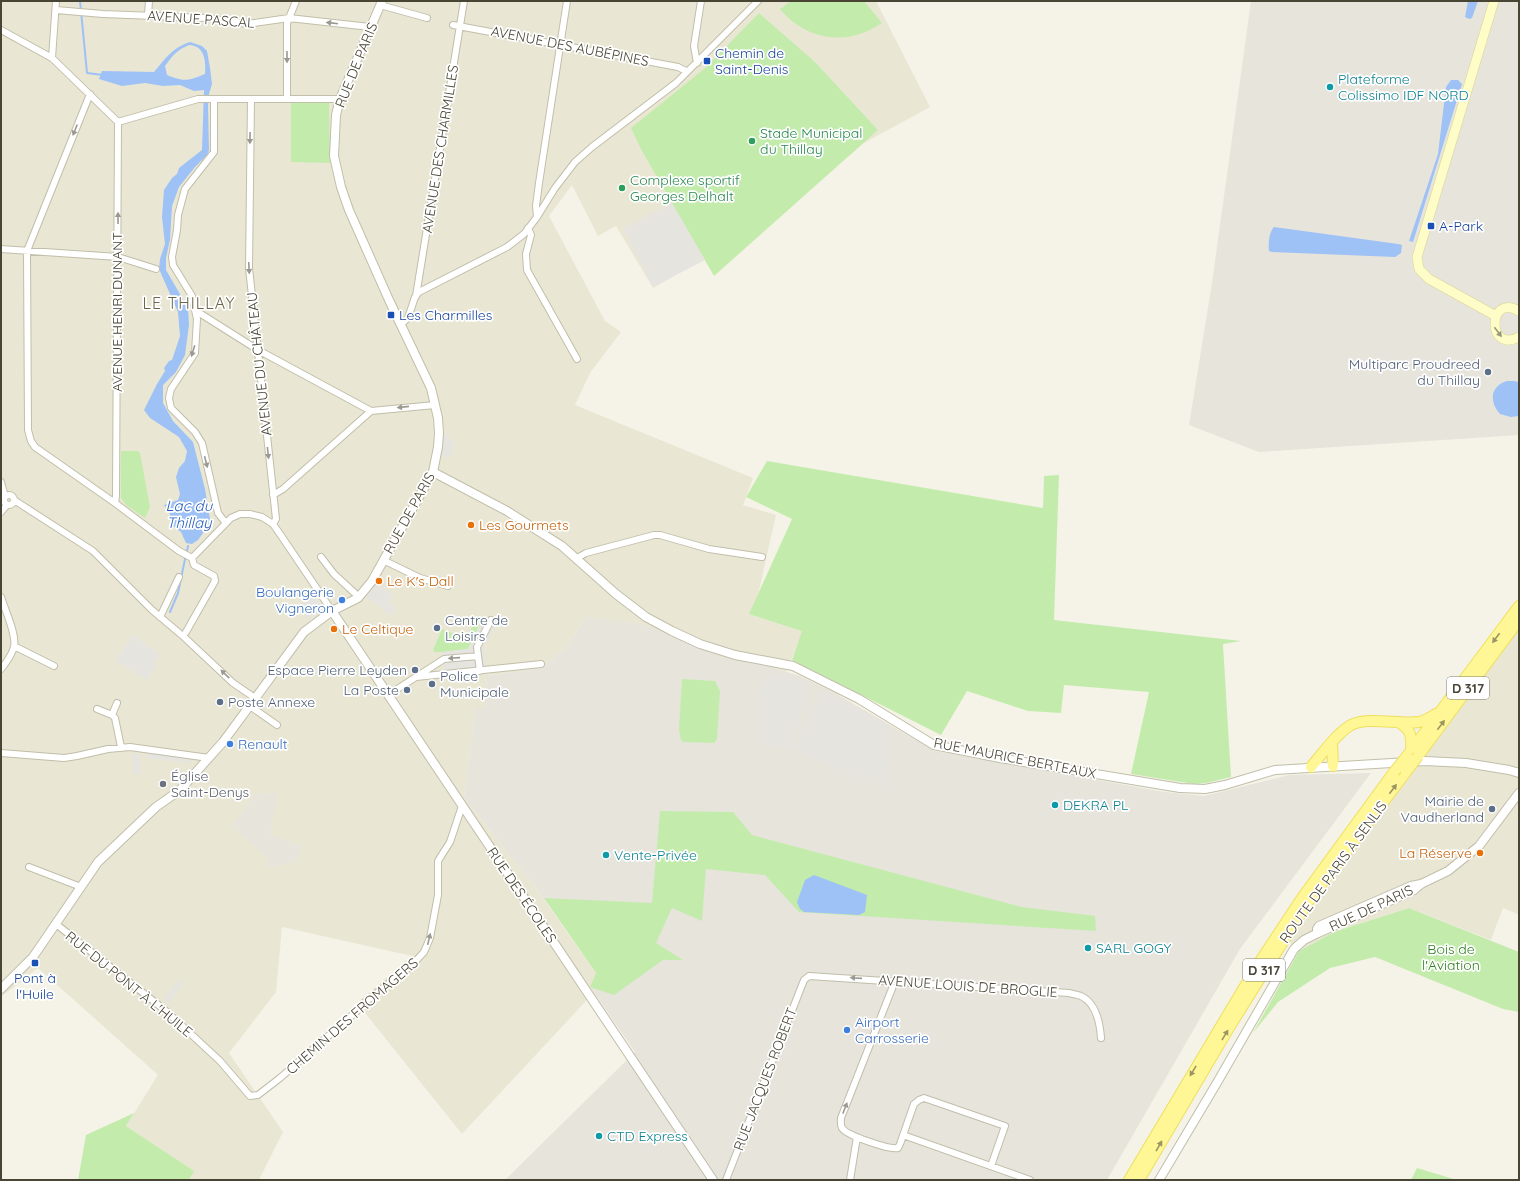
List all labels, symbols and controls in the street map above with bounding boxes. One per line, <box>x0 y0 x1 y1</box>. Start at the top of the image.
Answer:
street label: AVENUE PASCAL <box>147 6 256 32</box>
one-way arrow <box>326 20 338 26</box>
street label: RUE DE PARIS <box>331 20 381 110</box>
street label: AVENUE DES AUBÉPINES <box>489 22 651 70</box>
place label: Chemin de Saint-Denis <box>715 44 788 78</box>
one-way arrow <box>284 51 290 64</box>
marker: Chemin de Saint-Denis <box>702 56 712 66</box>
street label: AVENUE DES CHARMILLES <box>418 63 462 234</box>
place label: Plateforme Colissimo IDF NORD <box>1338 70 1469 104</box>
marker: Plateforme Colissimo IDF NORD <box>1325 82 1335 92</box>
place label: Stade Municipal du Thillay <box>760 124 862 158</box>
one-way arrow <box>72 125 78 137</box>
one-way arrow <box>247 132 253 145</box>
marker: Stade Municipal du Thillay <box>747 136 757 146</box>
place label: Complexe sportif Georges Delhalt <box>630 171 740 205</box>
marker: Complexe sportif Georges Delhalt <box>617 183 627 193</box>
one-way arrow <box>115 211 121 224</box>
place label: A-Park <box>1439 217 1483 235</box>
marker: A-Park <box>1426 221 1436 231</box>
street label: AVENUE HENRI DUNANT <box>108 232 126 392</box>
one-way arrow <box>246 262 252 275</box>
street label: AVENUE DU CHÂTEAU <box>243 291 275 437</box>
district label: LE THILLAY <box>143 293 235 313</box>
place label: Les Charmilles <box>399 306 492 324</box>
marker: Les Charmilles <box>386 310 396 320</box>
one-way arrow <box>1494 327 1502 338</box>
one-way arrow <box>190 346 196 358</box>
place label: Multiparc Proudreed du Thillay <box>1349 355 1480 389</box>
marker: Multiparc Proudreed du Thillay <box>1483 367 1493 377</box>
one-way arrow <box>397 404 409 411</box>
one-way arrow <box>265 447 272 459</box>
one-way arrow <box>203 456 209 469</box>
street label: RUE DE PARIS <box>379 469 439 557</box>
water label: Lac du Thillay <box>166 496 214 532</box>
place label: Les Gourmets <box>479 516 569 534</box>
marker: Les Gourmets <box>466 520 476 530</box>
place label: Le K's Dall <box>387 572 454 590</box>
marker: Le K's Dall <box>374 576 384 586</box>
place label: Boulangerie Vigneron <box>256 583 334 617</box>
marker: Boulangerie Vigneron <box>337 595 347 605</box>
place label: Centre de Loisirs <box>445 611 508 645</box>
place label: Le Celtique <box>342 620 414 638</box>
marker: Centre de Loisirs <box>432 623 442 633</box>
marker: Le Celtique <box>329 624 339 634</box>
one-way arrow <box>1491 632 1500 643</box>
one-way arrow <box>448 654 460 661</box>
place label: Espace Pierre Leyden <box>267 661 407 679</box>
marker: Espace Pierre Leyden <box>410 665 420 675</box>
place label: Police Municipale <box>440 667 509 701</box>
one-way arrow <box>220 669 230 679</box>
road number: D 317 <box>1447 677 1489 699</box>
marker: Police Municipale <box>427 679 437 689</box>
place label: La Poste <box>343 681 399 699</box>
marker: La Poste <box>402 685 412 695</box>
place label: Poste Annexe <box>228 693 315 711</box>
marker: Poste Annexe <box>215 697 225 707</box>
one-way arrow <box>1437 719 1445 730</box>
street label: RUE MAURICE BERTEAUX <box>932 733 1098 783</box>
place label: Renault <box>238 735 288 753</box>
marker: Renault <box>225 739 235 749</box>
place label: Église Saint-Denys <box>171 767 249 801</box>
marker: Église Saint-Denys <box>158 779 168 789</box>
one-way arrow <box>1389 783 1397 794</box>
place label: Mairie de Vaudherland <box>1401 792 1484 826</box>
place label: DEKRA PL <box>1063 796 1129 814</box>
street label: ROUTE DE PARIS À SENLIS <box>1275 797 1391 947</box>
marker: DEKRA PL <box>1050 800 1060 810</box>
marker: Mairie de Vaudherland <box>1487 804 1497 814</box>
street label: RUE DES ÉCOLES <box>483 844 561 947</box>
place label: La Réserve <box>1399 844 1472 862</box>
place label: Vente-Privée <box>614 846 697 864</box>
marker: La Réserve <box>1475 848 1485 858</box>
marker: Vente-Privée <box>601 850 611 860</box>
street label: RUE DE PARIS <box>1326 881 1416 935</box>
street label: RUE DU PONT À L'HUILE <box>62 927 196 1041</box>
one-way arrow <box>426 933 432 945</box>
place label: SARL GOGY <box>1096 939 1171 957</box>
park label: Bois de l'Aviation <box>1422 940 1480 974</box>
marker: SARL GOGY <box>1083 943 1093 953</box>
street label: CHEMIN DES FROMAGERS <box>282 954 422 1078</box>
marker: Pont à l'Huile <box>30 958 40 968</box>
road number: D 317 <box>1243 959 1285 981</box>
place label: Pont à l'Huile <box>14 969 56 1003</box>
street label: AVENUE LOUIS DE BROGLIE <box>878 971 1058 1001</box>
one-way arrow <box>850 975 862 982</box>
street label: RUE JACQUES ROBERT <box>729 1005 801 1153</box>
place label: Airport Carrosserie <box>855 1013 929 1047</box>
marker: Airport Carrosserie <box>842 1025 852 1035</box>
one-way arrow <box>1221 1030 1229 1040</box>
one-way arrow <box>1190 1065 1197 1077</box>
one-way arrow <box>843 1101 849 1113</box>
place label: CTD Express <box>607 1127 688 1145</box>
marker: CTD Express <box>594 1131 604 1141</box>
one-way arrow <box>1155 1140 1162 1152</box>

